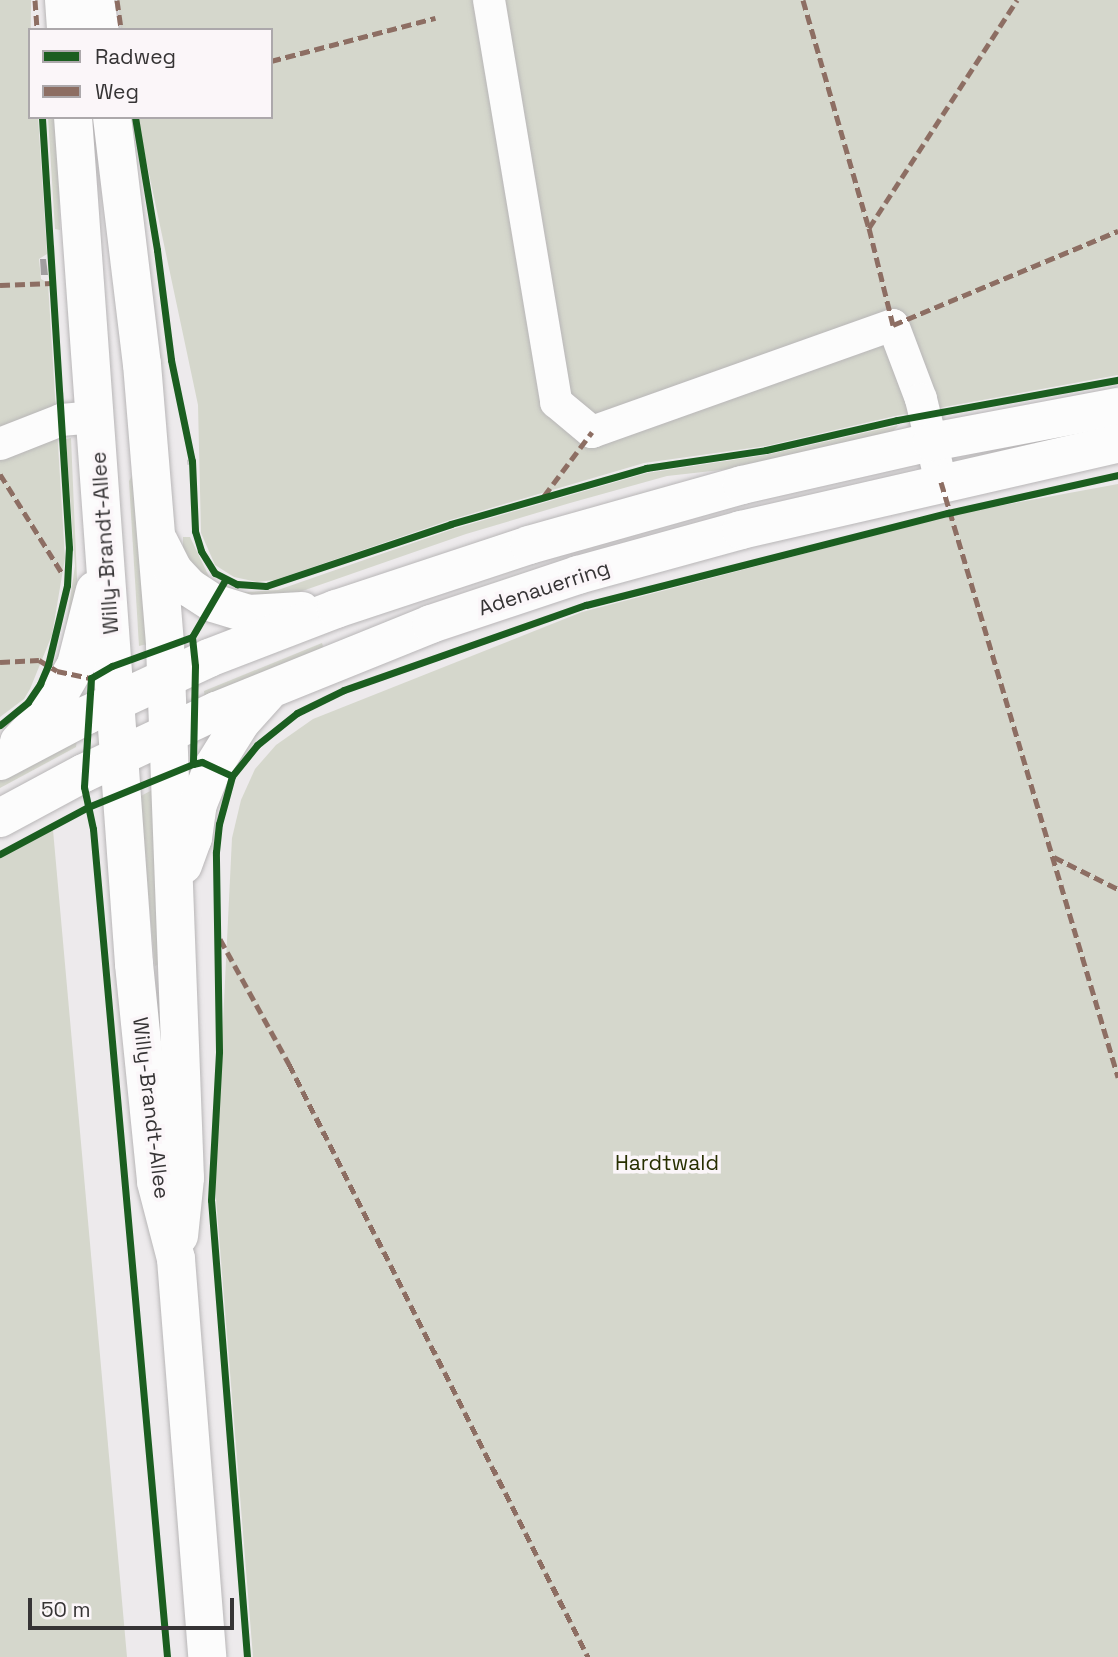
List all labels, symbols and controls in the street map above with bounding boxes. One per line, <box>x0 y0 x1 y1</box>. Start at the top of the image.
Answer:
legend <box>28 28 273 119</box>
text: Radweg <box>95 43 176 70</box>
text: Weg <box>95 78 139 105</box>
street label: Willy-Brandt-Allee <box>86 451 124 635</box>
street label: Adenauerring <box>475 555 613 621</box>
street label: Willy-Brandt-Allee <box>127 1016 175 1200</box>
park label: Hardtwald <box>615 1150 719 1176</box>
scale bar <box>32 1584 238 1628</box>
text: 50 m <box>41 1596 91 1623</box>

